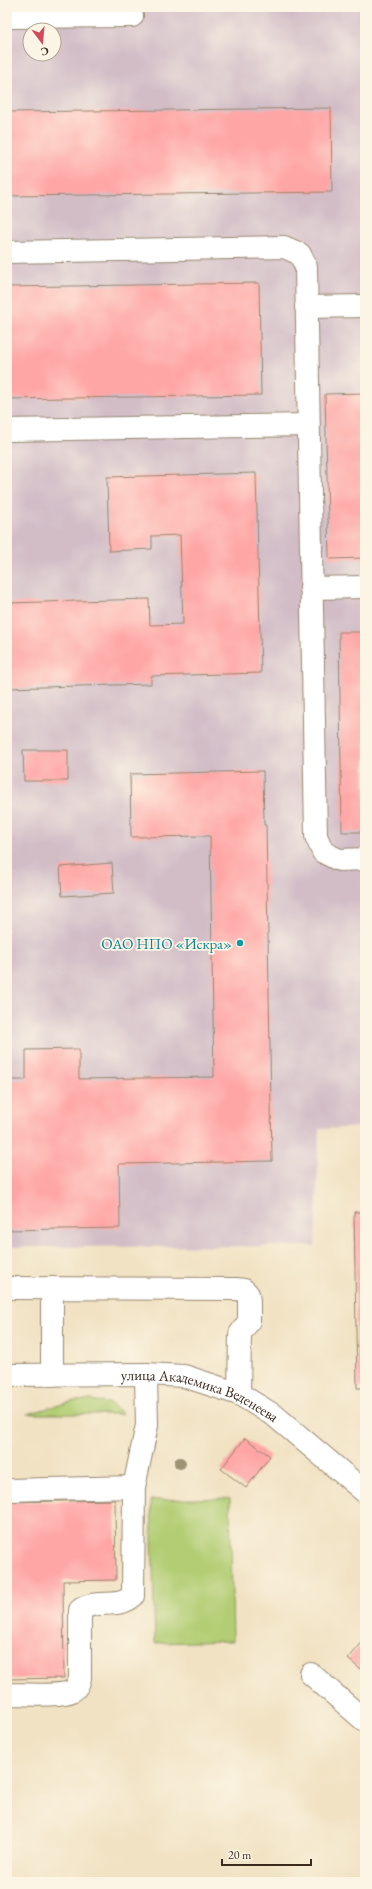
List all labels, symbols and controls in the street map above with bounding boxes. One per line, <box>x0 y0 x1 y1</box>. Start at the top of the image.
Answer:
north arrow <box>22 22 62 62</box>
text: С <box>39 44 50 59</box>
place label: ОАО НПО «Искра» <box>101 934 232 953</box>
marker: ОАО НПО «Искра» <box>235 938 245 948</box>
street label: улица Академика Веденеева <box>121 1364 284 1425</box>
scale bar <box>222 1841 311 1867</box>
text: 20 m <box>228 1847 252 1863</box>

